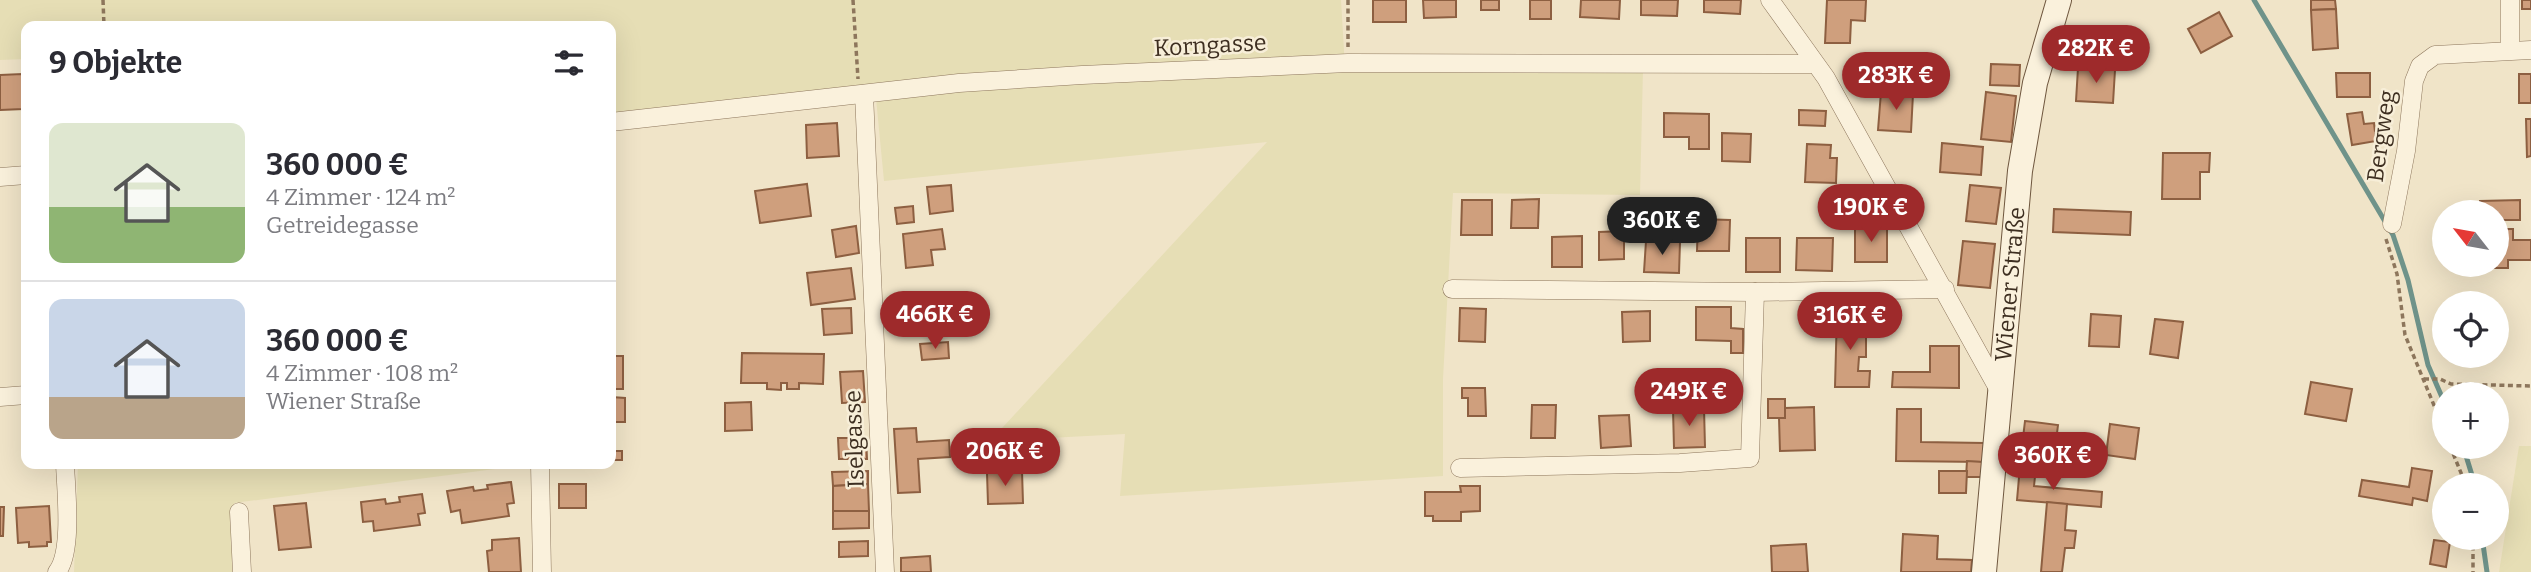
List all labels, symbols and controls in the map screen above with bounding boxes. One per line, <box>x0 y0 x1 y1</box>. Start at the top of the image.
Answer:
pin: 282K € <box>2039 25 2153 85</box>
street label: Korngasse <box>1153 28 1267 62</box>
text: 282K € <box>2058 34 2134 62</box>
icon: filters <box>550 44 588 82</box>
text: 9 Objekte <box>49 45 182 81</box>
pin: 283K € <box>1839 52 1953 112</box>
text: 283K € <box>1858 61 1934 89</box>
street label: Bergweg <box>2361 88 2401 184</box>
text: 360 000 € <box>266 147 409 183</box>
icon: home <box>105 151 189 235</box>
text: 4 Zimmer · 124 m² <box>266 183 456 211</box>
pin: 190K € <box>1814 184 1928 244</box>
text: 190K € <box>1834 193 1908 221</box>
pin: 360K € <box>1605 198 1719 257</box>
north arrow <box>2432 200 2510 276</box>
map controls <box>2432 200 2509 550</box>
text: 360K € <box>1623 206 1701 234</box>
street label: Wiener Straße <box>1989 206 2031 363</box>
text: Getreidegasse <box>266 211 419 239</box>
button: locate <box>2432 291 2509 368</box>
pin: 466K € <box>878 292 992 351</box>
pin: 316K € <box>1793 292 1907 352</box>
text: 466K € <box>896 300 974 328</box>
text: 316K € <box>1813 301 1887 329</box>
text: 360 000 € <box>266 323 409 359</box>
icon: home <box>105 327 189 411</box>
text: 4 Zimmer · 108 m² <box>266 359 458 387</box>
pin: 249K € <box>1632 368 1746 428</box>
text: 249K € <box>1650 377 1728 405</box>
button: + <box>2432 382 2509 459</box>
text: Wiener Straße <box>266 387 421 415</box>
street label: Iselgasse <box>838 390 870 488</box>
pin: 206K € <box>948 428 1062 488</box>
pin: 360K € <box>1996 433 2110 492</box>
text: 206K € <box>966 437 1044 465</box>
text: 360K € <box>2014 441 2092 469</box>
button: − <box>2432 473 2509 550</box>

